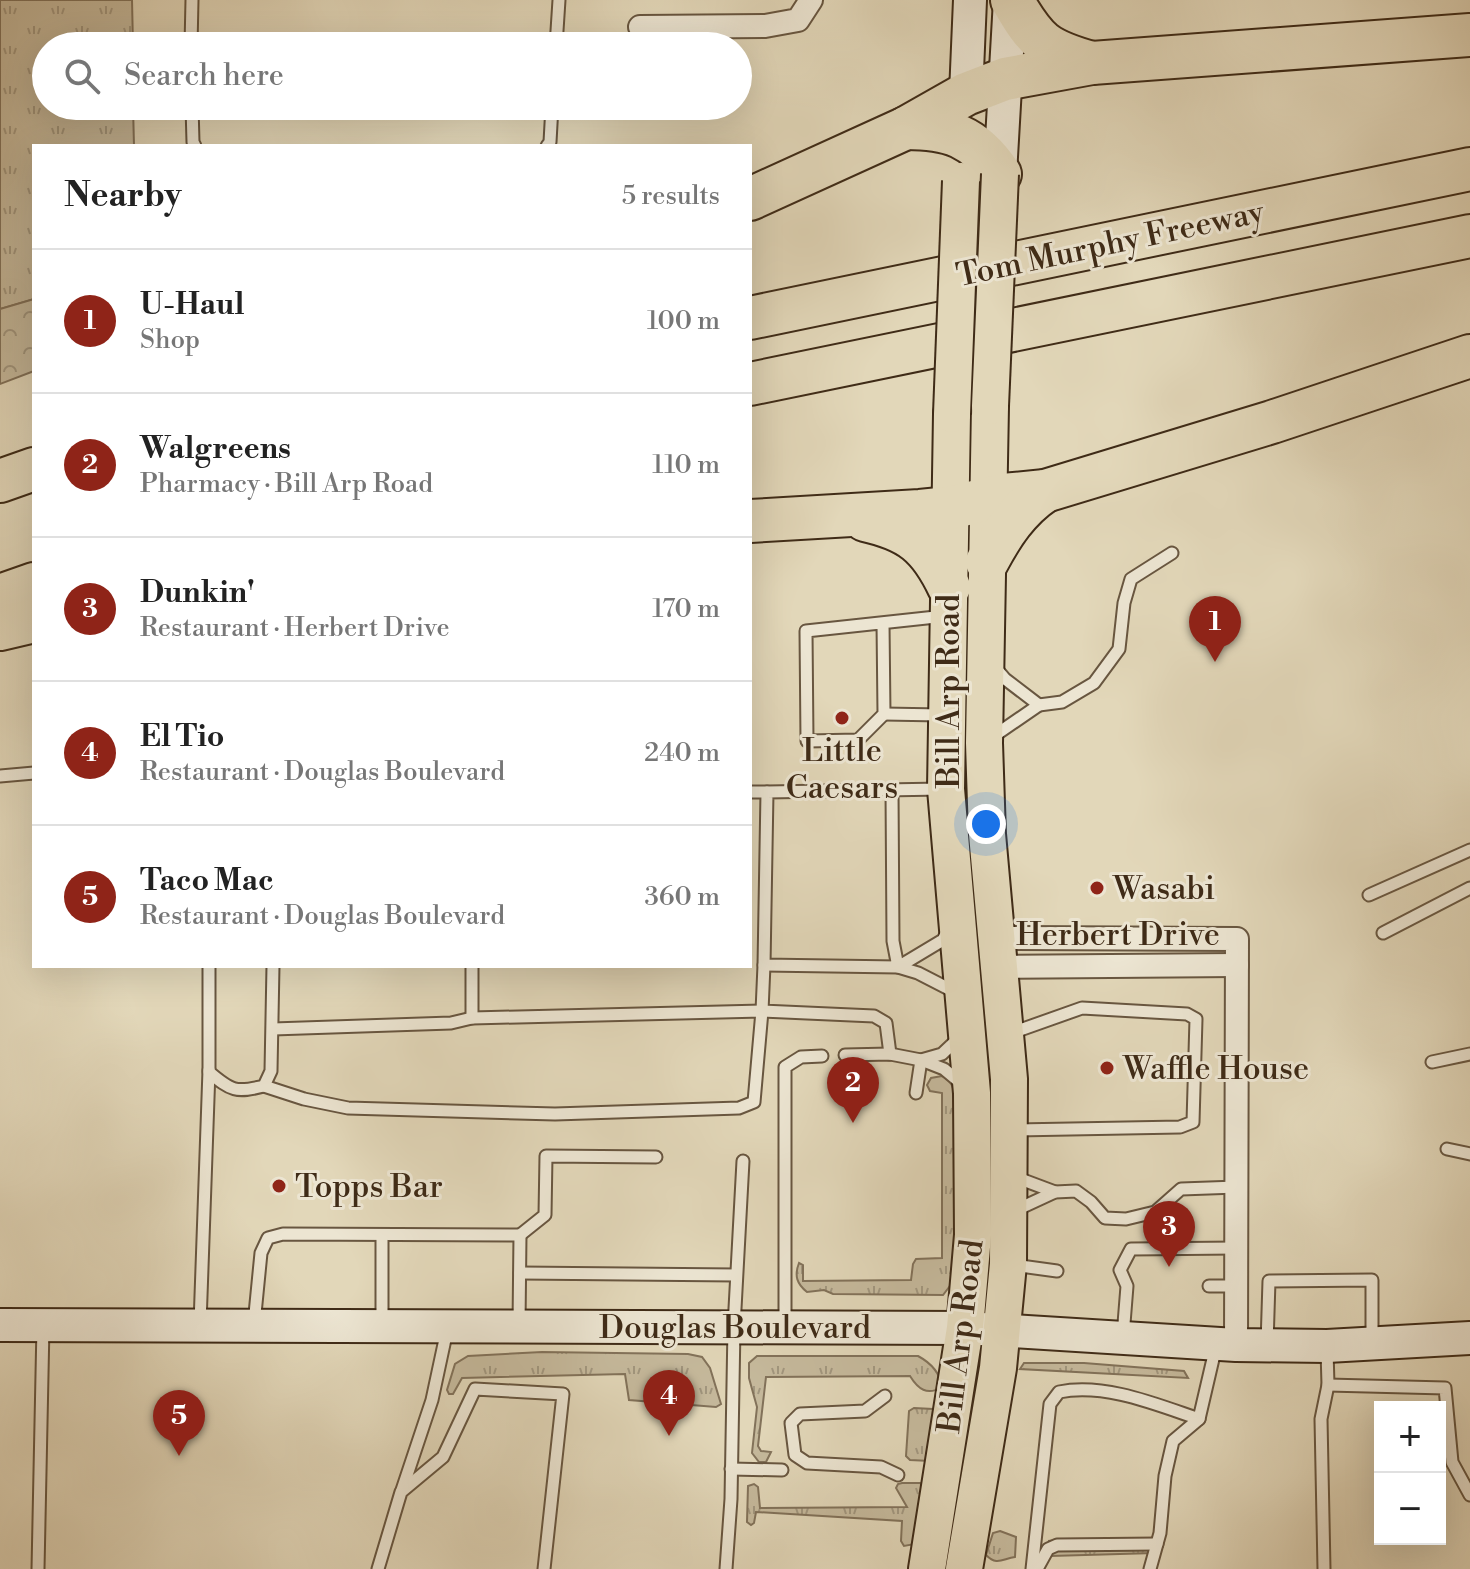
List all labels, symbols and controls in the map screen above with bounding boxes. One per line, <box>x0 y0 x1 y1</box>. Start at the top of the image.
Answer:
search box <box>32 32 752 120</box>
icon: search <box>60 54 104 98</box>
text: Search here <box>124 57 284 95</box>
text: Nearby <box>64 175 182 217</box>
text: 5 results <box>622 180 720 212</box>
street label: Tom Murphy Freeway <box>953 192 1268 296</box>
text: U-Haul <box>140 286 244 324</box>
text: 1 <box>84 305 96 337</box>
text: 100 m <box>647 305 720 337</box>
text: Shop <box>140 324 200 356</box>
text: Walgreens <box>140 430 291 468</box>
text: 2 <box>82 449 98 481</box>
text: 110 m <box>652 449 720 481</box>
text: Pharmacy · Bill Arp Road <box>140 468 433 500</box>
text: Dunkin' <box>140 574 255 612</box>
text: 3 <box>82 593 98 625</box>
text: 170 m <box>652 593 720 625</box>
street label: Bill Arp Road <box>929 594 969 789</box>
pin: 1 <box>1189 596 1241 662</box>
text: Restaurant · Herbert Drive <box>140 612 450 644</box>
marker: Little Caesars <box>833 709 851 727</box>
text: El Tio <box>140 718 225 756</box>
place label: Little Caesars <box>786 731 898 808</box>
text: 4 <box>81 737 99 769</box>
text: 240 m <box>644 737 720 769</box>
text: Restaurant · Douglas Boulevard <box>140 756 505 788</box>
your location <box>966 804 1006 844</box>
text: Taco Mac <box>140 862 274 900</box>
place label: Wasabi <box>1112 869 1215 909</box>
marker: Wasabi <box>1088 879 1106 897</box>
text: 5 <box>82 881 98 913</box>
text: 360 m <box>645 881 720 913</box>
text: Restaurant · Douglas Boulevard <box>140 900 505 932</box>
street label: Herbert Drive <box>1016 915 1220 955</box>
place label: Waffle House <box>1122 1049 1309 1089</box>
pin: 2 <box>827 1057 879 1123</box>
marker: Waffle House <box>1098 1059 1116 1077</box>
place label: Topps Bar <box>295 1167 443 1207</box>
marker: Topps Bar <box>270 1177 288 1195</box>
pin: 3 <box>1143 1201 1195 1267</box>
street label: Bill Arp Road <box>929 1237 993 1436</box>
street label: Douglas Boulevard <box>599 1308 871 1348</box>
pin: 4 <box>643 1370 695 1436</box>
pin: 5 <box>153 1390 205 1456</box>
map controls <box>1374 1401 1446 1545</box>
button: + <box>1374 1401 1446 1473</box>
button: − <box>1374 1473 1446 1545</box>

